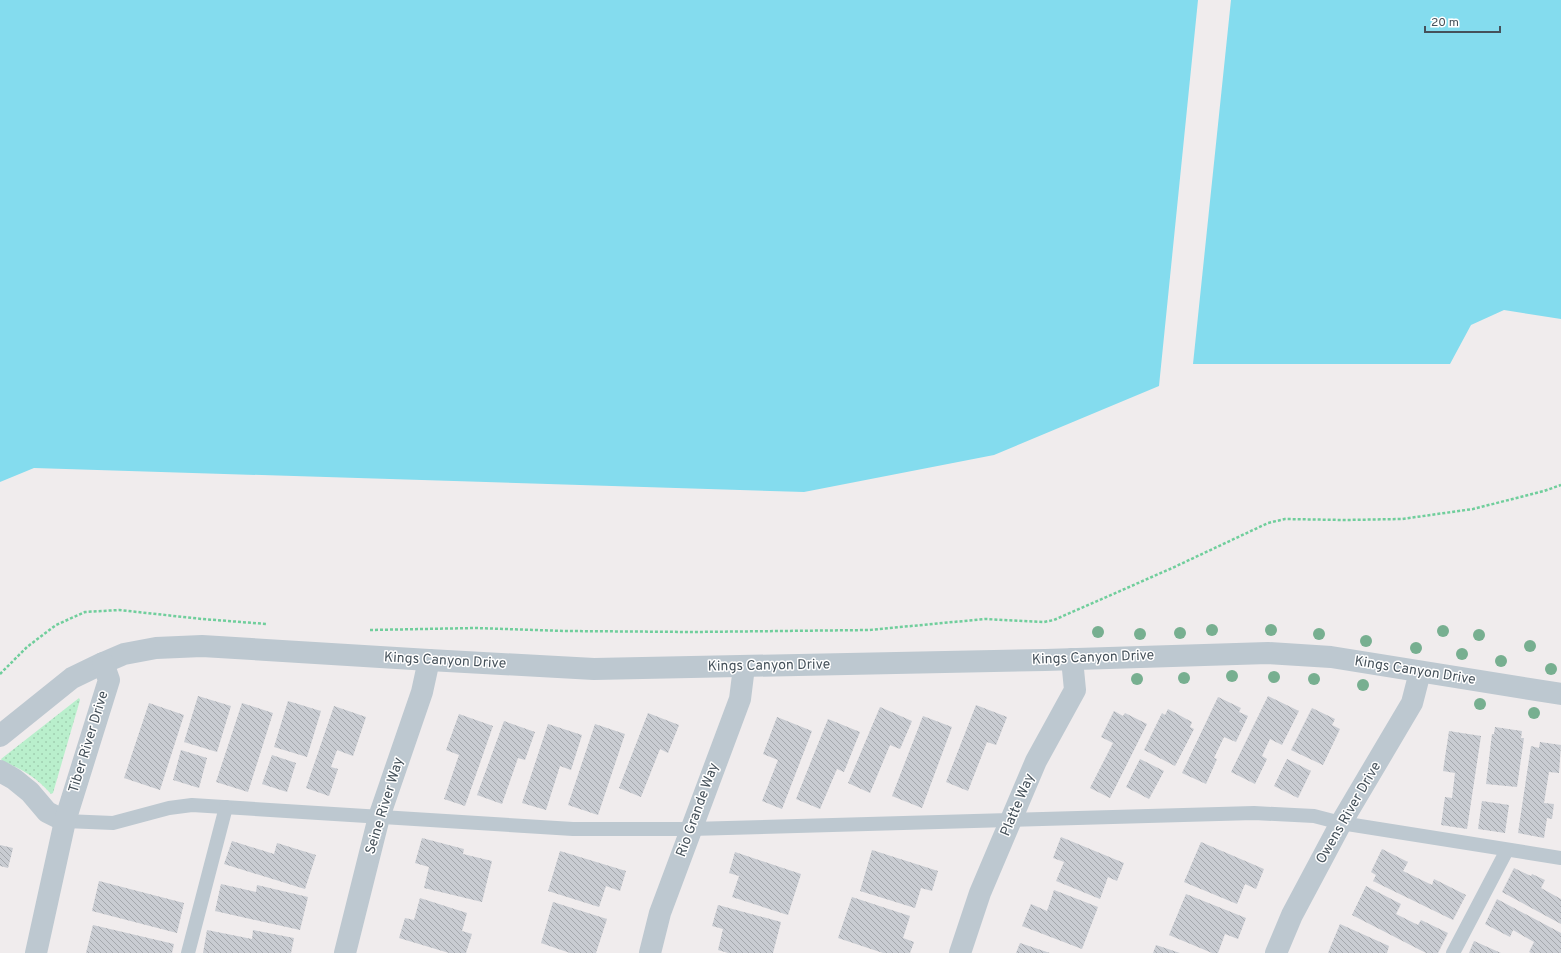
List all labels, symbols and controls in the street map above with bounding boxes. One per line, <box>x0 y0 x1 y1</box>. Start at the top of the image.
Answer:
scale bar <box>1425 8 1500 34</box>
text: 20 m <box>1431 15 1459 31</box>
street label: Kings Canyon Drive <box>1031 647 1155 669</box>
street label: Kings Canyon Drive <box>383 649 507 673</box>
street label: Kings Canyon Drive <box>1353 653 1477 689</box>
street label: Kings Canyon Drive <box>708 656 830 676</box>
street label: Tiber River Drive <box>65 689 113 795</box>
street label: Seine River Way <box>362 756 408 856</box>
street label: Owens River Drive <box>1313 759 1385 867</box>
street label: Rio Grande Way <box>673 761 723 859</box>
street label: Platte Way <box>997 771 1039 839</box>

